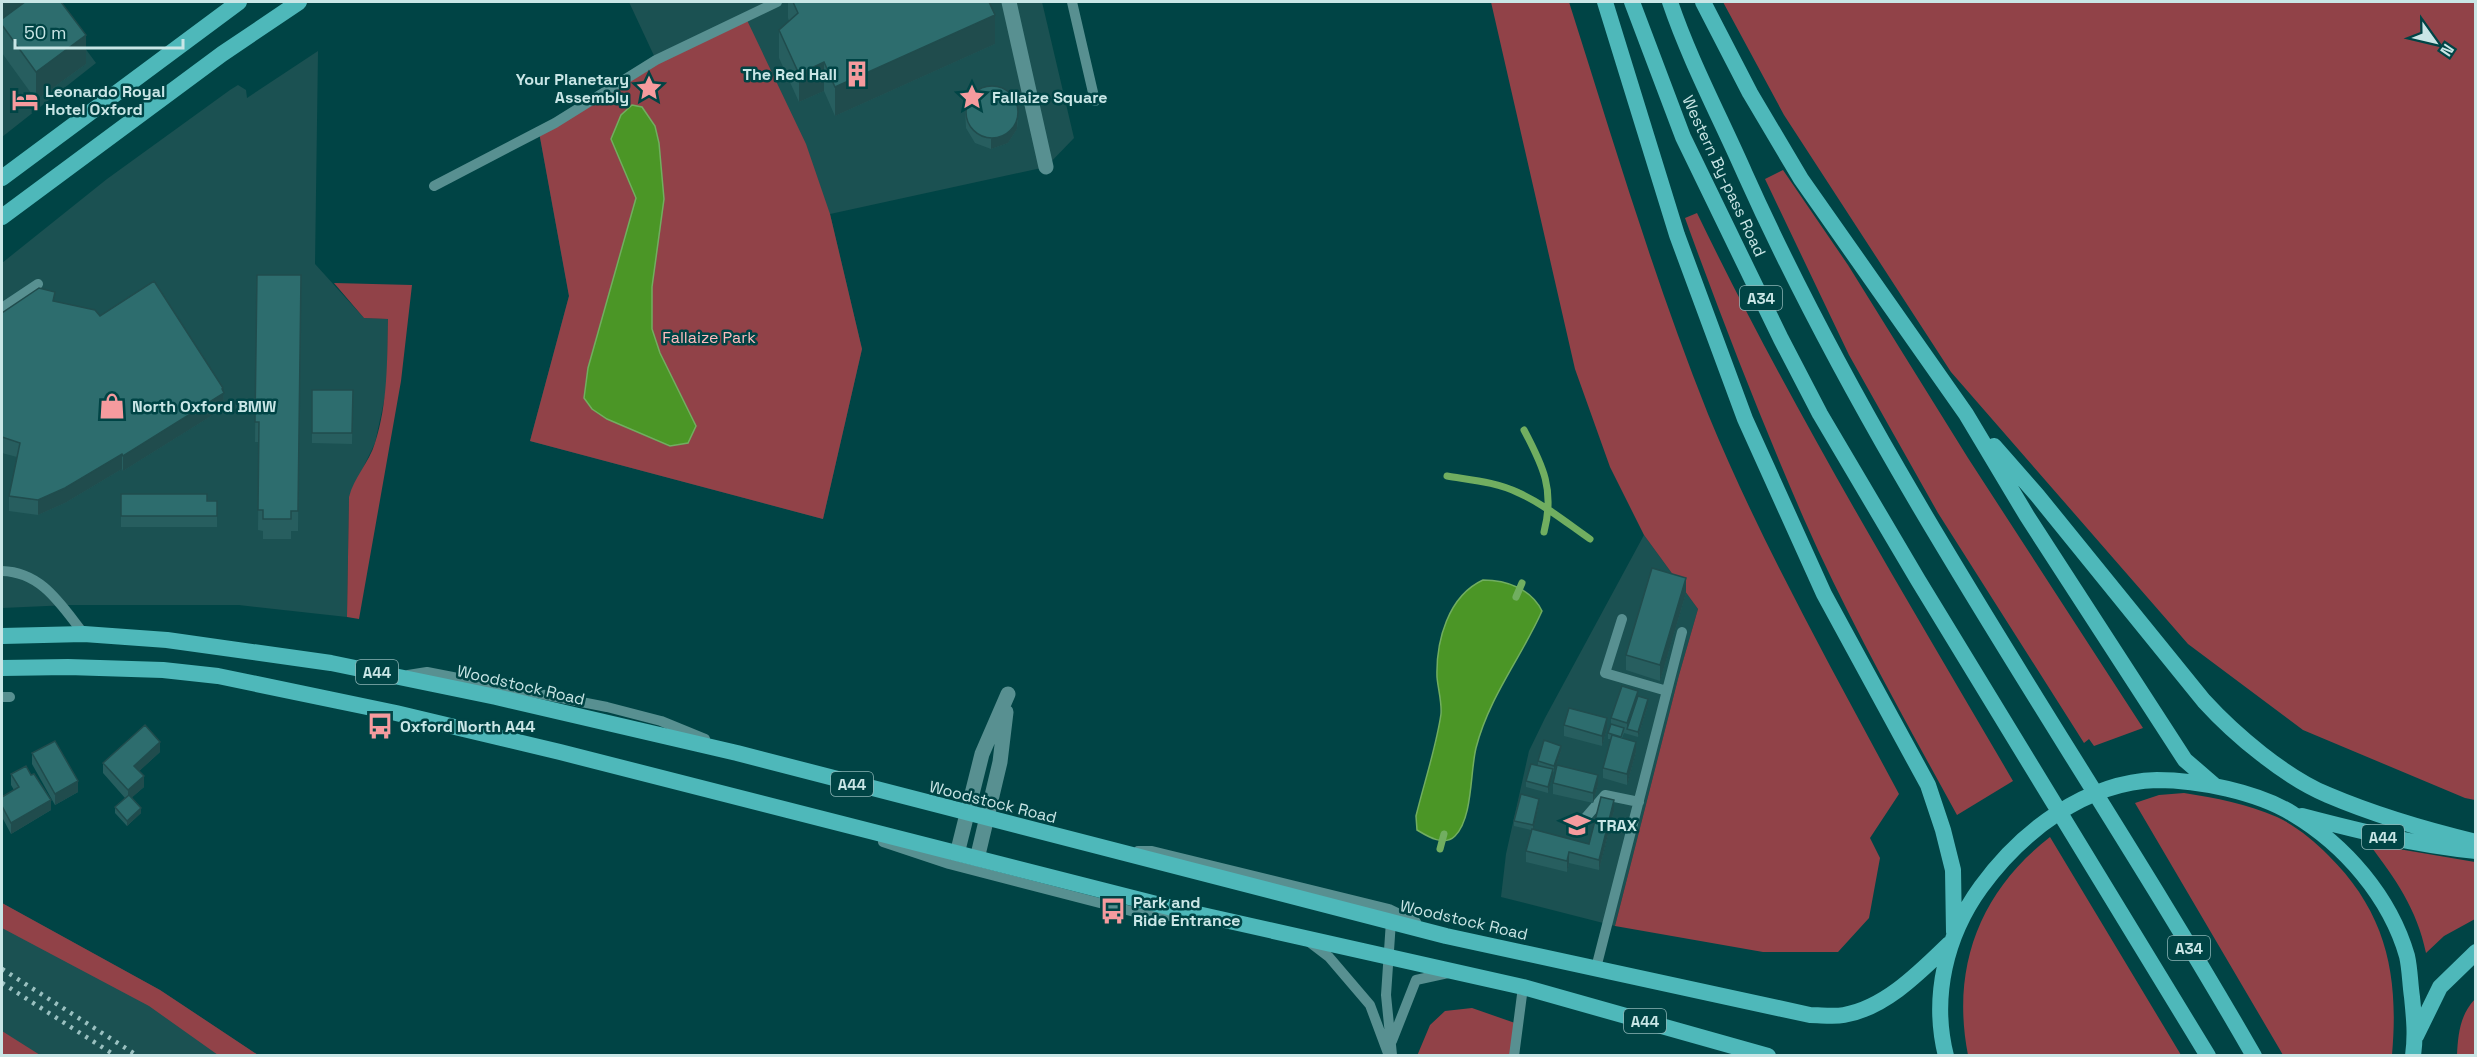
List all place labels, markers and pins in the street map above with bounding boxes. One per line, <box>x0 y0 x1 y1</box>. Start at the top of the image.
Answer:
building icon: The Red Hall <box>842 59 872 89</box>
place label: The Red Hall <box>743 64 837 85</box>
place label: Your Planetary Assembly <box>516 69 629 108</box>
place icon: Your Planetary Assembly <box>634 73 664 103</box>
place label: Leonardo Royal Hotel Oxford <box>45 81 165 120</box>
place icon: Fallaize Square <box>957 82 987 112</box>
hotel icon: Leonardo Royal Hotel Oxford <box>10 85 40 115</box>
place label: Fallaize Square <box>992 87 1107 108</box>
shop icon: North Oxford BMW <box>97 391 127 421</box>
place label: North Oxford BMW <box>132 396 276 417</box>
bus stop icon: Oxford North A44 <box>365 711 395 741</box>
place label: Oxford North A44 <box>400 716 536 737</box>
school or university icon: TRAX <box>1562 810 1592 840</box>
place label: TRAX <box>1597 815 1637 836</box>
place label: Park and Ride Entrance <box>1133 892 1241 931</box>
bus stop icon: Park and Ride Entrance <box>1098 896 1128 926</box>

